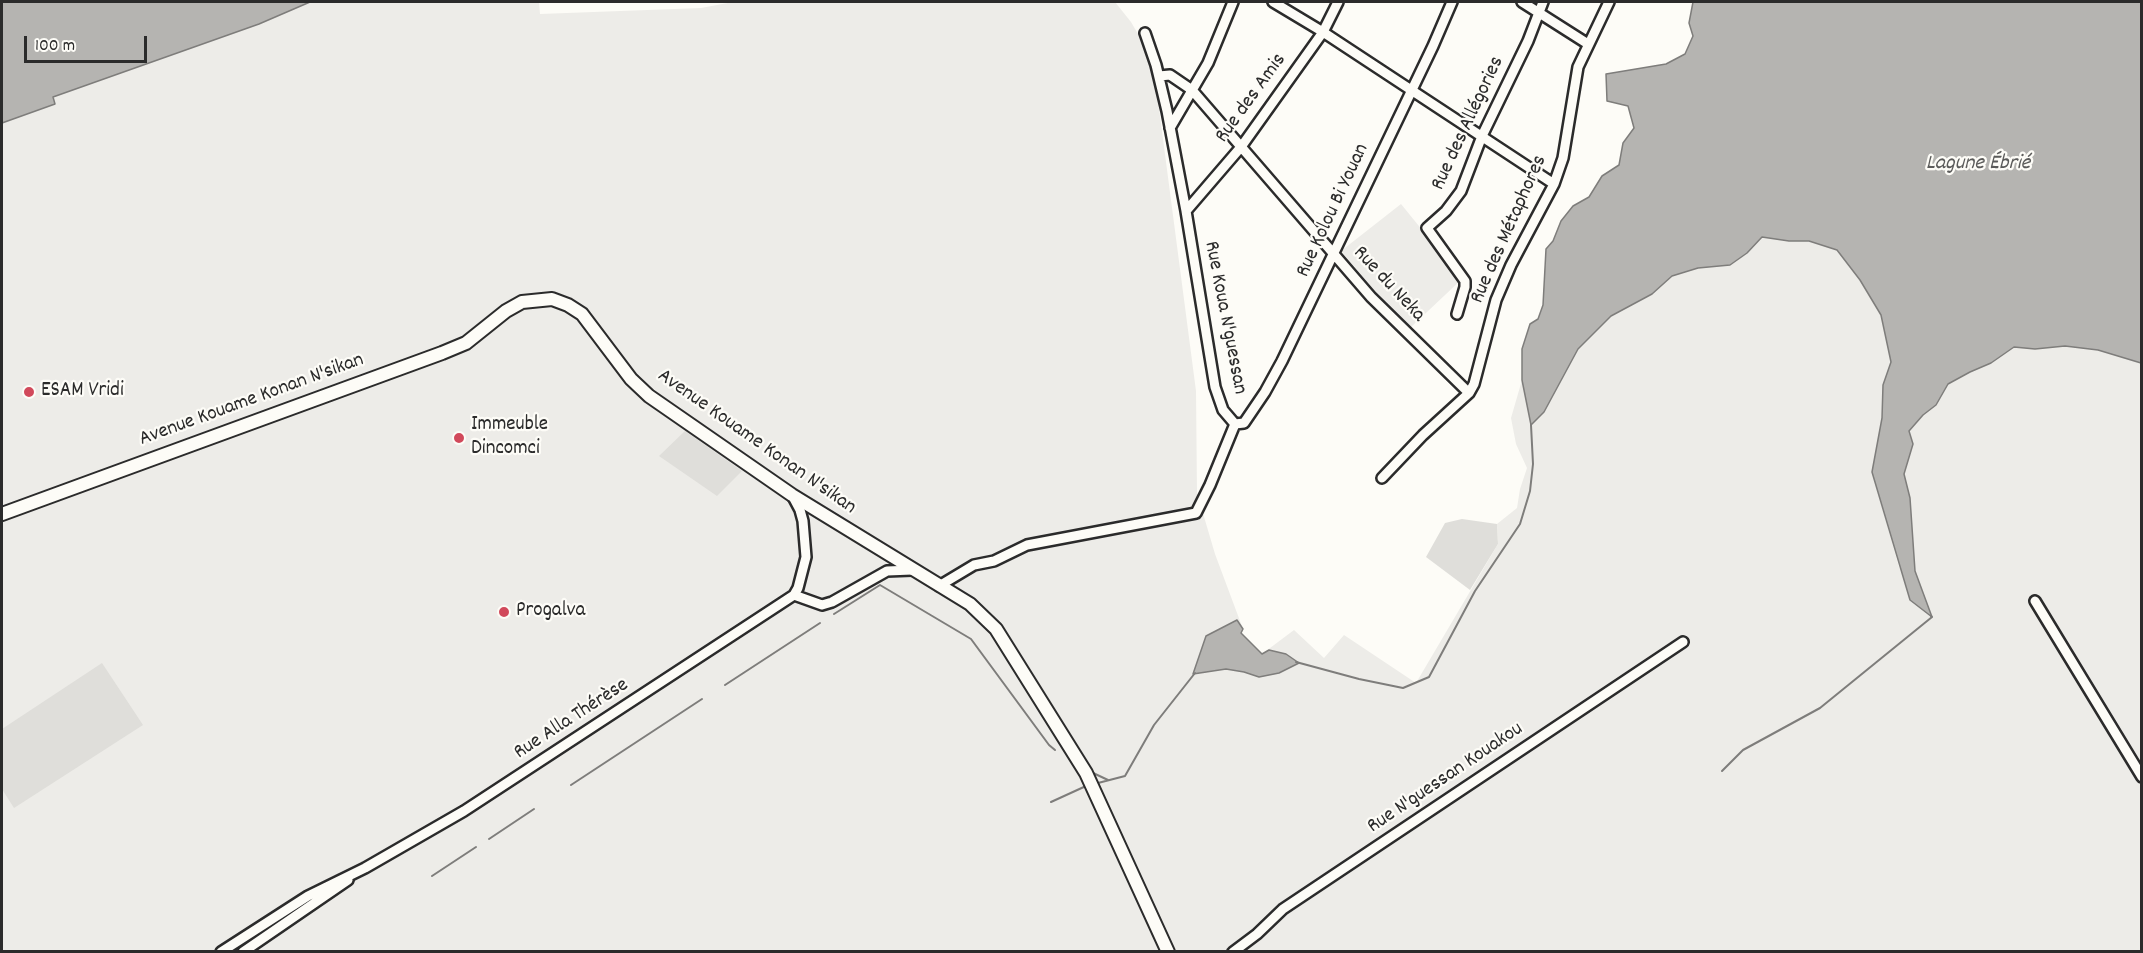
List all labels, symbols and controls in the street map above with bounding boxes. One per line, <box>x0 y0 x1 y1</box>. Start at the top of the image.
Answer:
scale bar <box>27 24 150 62</box>
text: 100 m <box>35 34 75 59</box>
street label: Rue des Amis <box>1211 49 1293 149</box>
street label: Rue des Allégories <box>1427 53 1511 195</box>
street label: Rue Kolou Bi Youan <box>1292 140 1376 282</box>
street label: Rue des Métaphores <box>1466 152 1554 308</box>
water label: Lagune Ébrié <box>1926 152 2030 178</box>
street label: Rue Koua N'guessan <box>1197 239 1251 397</box>
street label: Rue du Neka <box>1346 242 1430 328</box>
street label: Avenue Kouame Konan N'sikan <box>136 349 368 453</box>
street label: Avenue Kouame Konan N'sikan <box>652 365 860 521</box>
place label: ESAM Vridi <box>41 379 124 405</box>
marker: ESAM Vridi <box>22 385 36 399</box>
place label: Immeuble Dincomci <box>471 413 548 463</box>
marker: Immeuble Dincomci <box>452 431 466 445</box>
place label: Progalva <box>516 599 585 625</box>
marker: Progalva <box>497 605 511 619</box>
street label: Rue Alla Thérèse <box>510 674 634 766</box>
street label: Rue N'guessan Kouakou <box>1363 718 1529 840</box>

